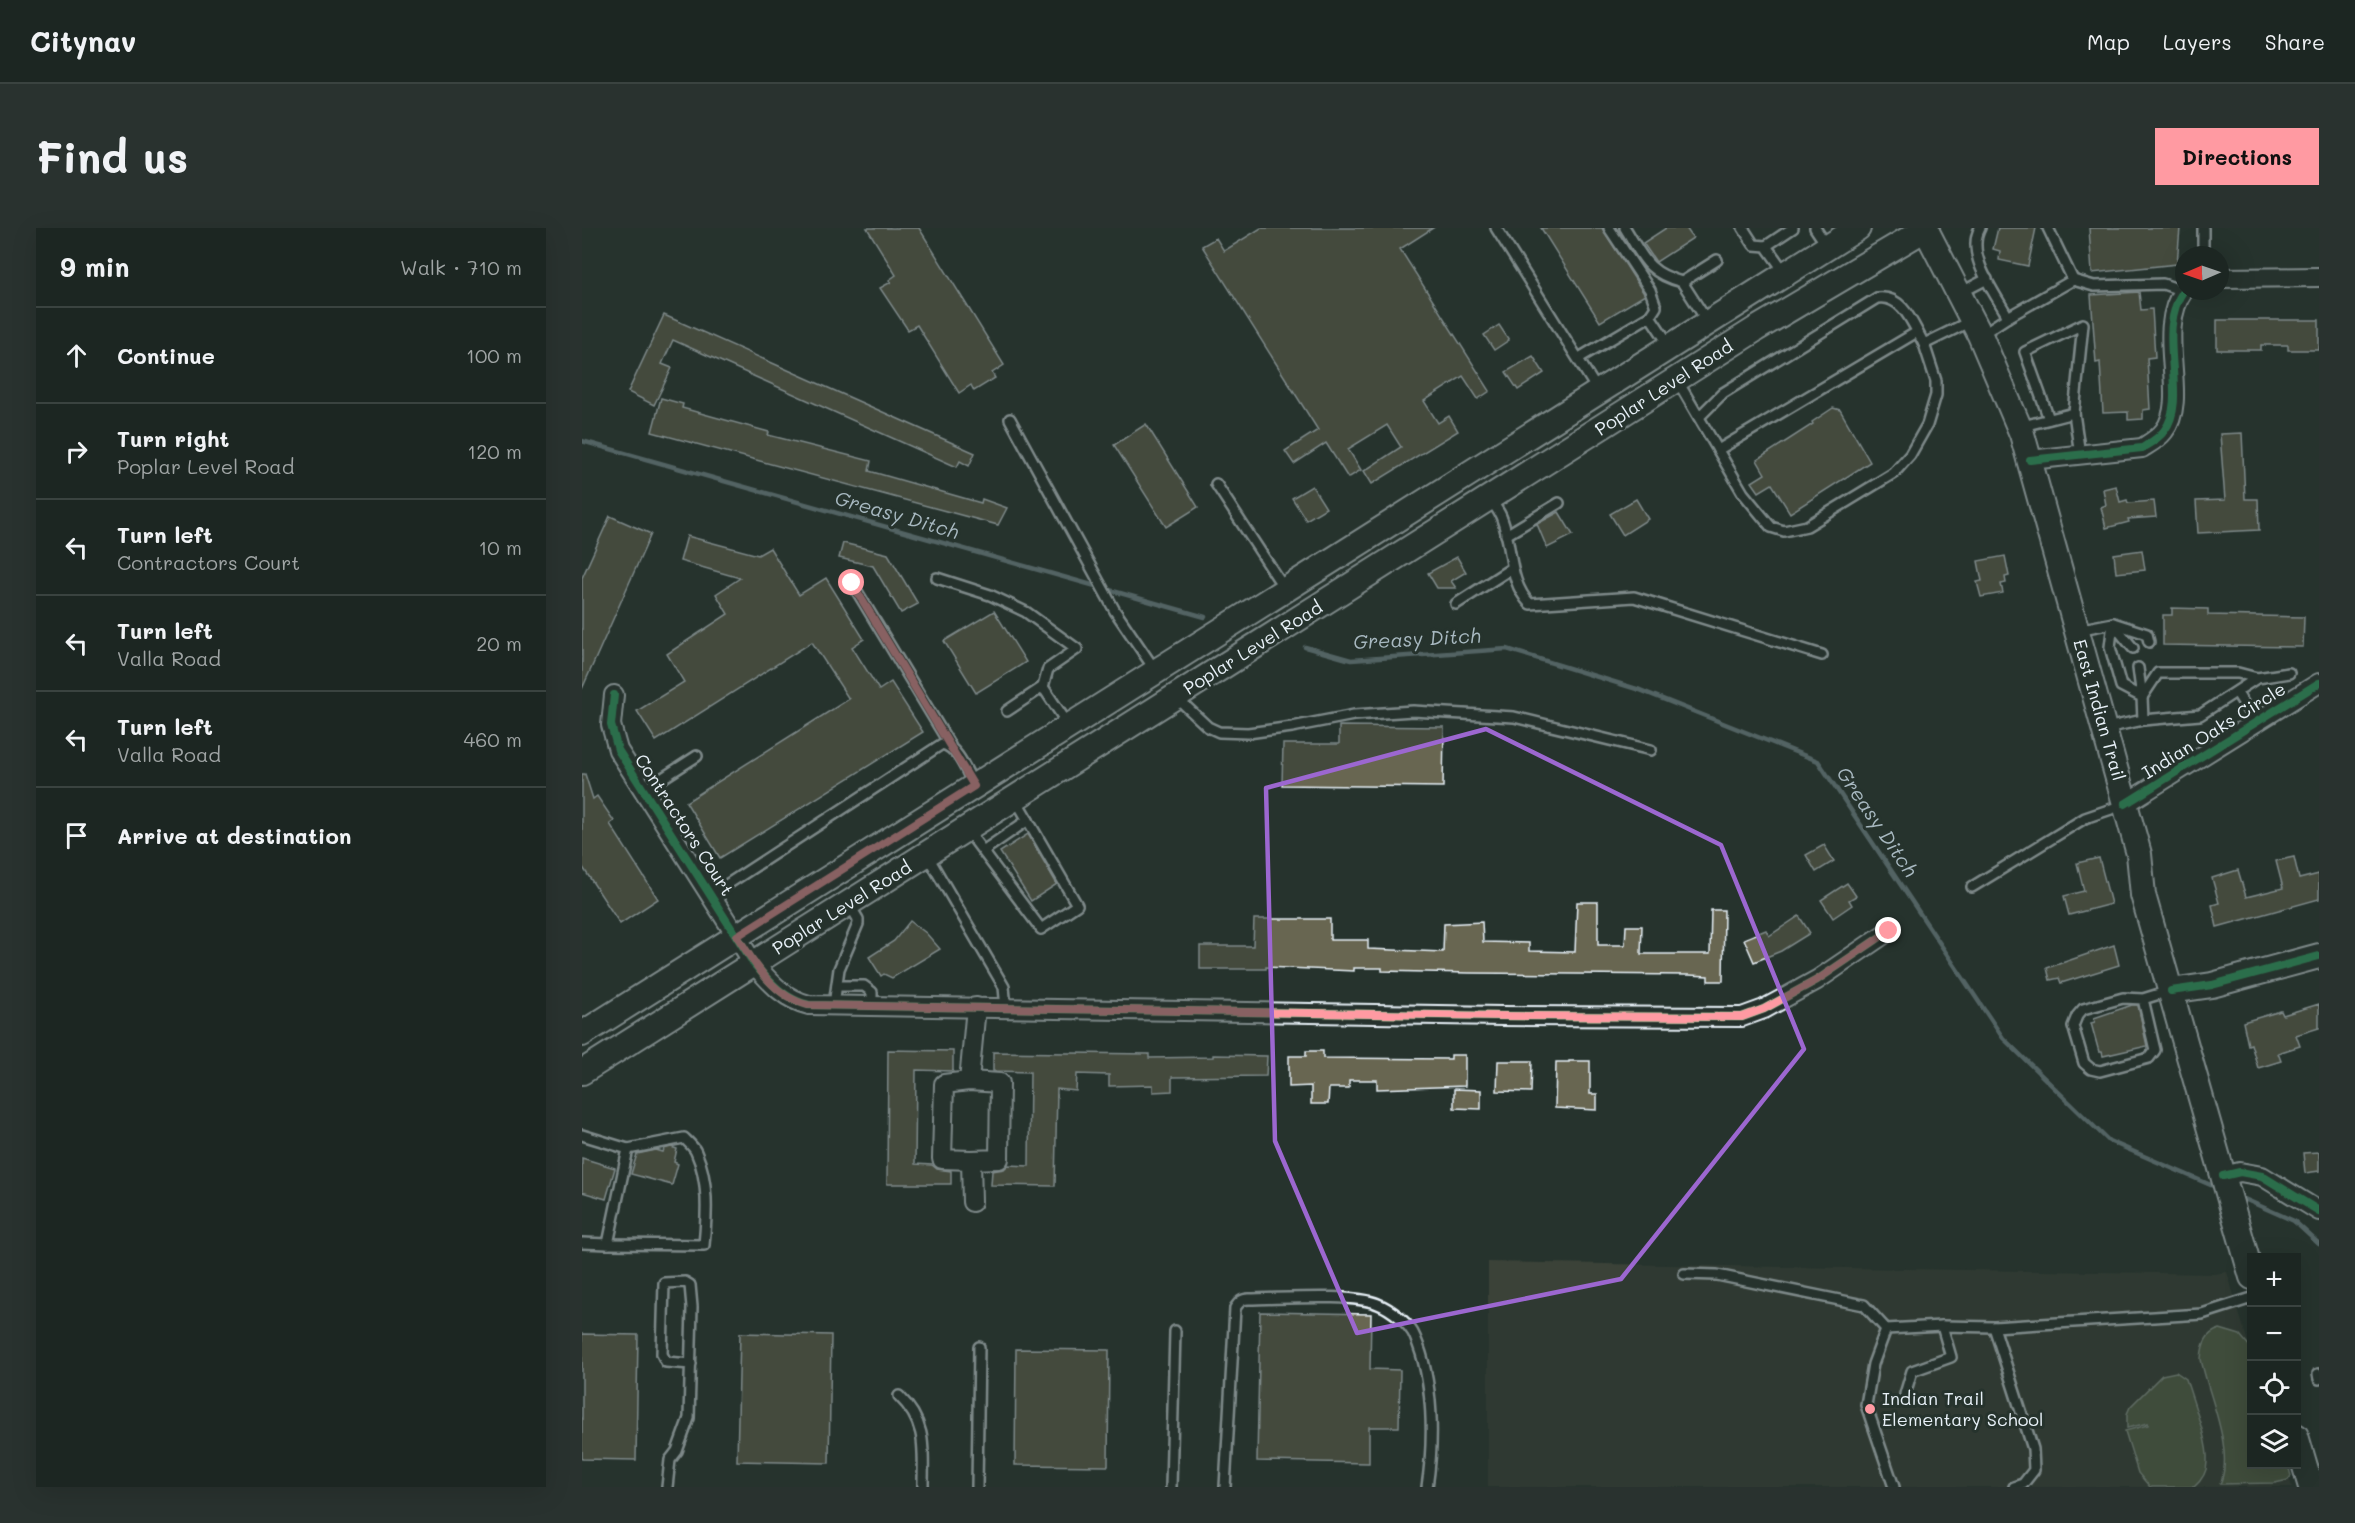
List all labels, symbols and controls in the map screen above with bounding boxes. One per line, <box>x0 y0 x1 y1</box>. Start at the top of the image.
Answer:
text: Citynav <box>30 23 136 59</box>
text: Map <box>2087 28 2130 55</box>
text: Layers <box>2163 28 2232 55</box>
text: Share <box>2265 28 2325 55</box>
button: Directions <box>2155 128 2319 185</box>
text: Find us <box>36 129 188 184</box>
north arrow <box>2175 246 2229 300</box>
text: 9 min <box>60 250 129 284</box>
text: Walk · 710 m <box>400 254 522 280</box>
street label: Poplar Level Road <box>1590 334 1737 441</box>
icon: ahead <box>60 339 93 372</box>
text: Continue <box>117 341 215 370</box>
text: 100 m <box>466 342 522 368</box>
text: Turn right <box>117 424 229 453</box>
icon: right <box>60 435 93 468</box>
text: 120 m <box>467 438 522 464</box>
text: Poplar Level Road <box>117 453 294 479</box>
water label: Greasy Ditch <box>832 484 962 544</box>
text: Turn left <box>117 520 213 549</box>
icon: left <box>60 531 93 564</box>
text: 10 m <box>478 534 522 560</box>
text: Contractors Court <box>117 549 300 575</box>
route start <box>838 569 864 595</box>
street label: Poplar Level Road <box>1178 595 1327 700</box>
text: Turn left <box>117 616 213 645</box>
water label: Greasy Ditch <box>1352 622 1482 654</box>
icon: left <box>60 627 93 660</box>
text: 20 m <box>476 630 522 656</box>
street label: East Indian Trail <box>2068 636 2132 783</box>
text: Valla Road <box>117 645 221 671</box>
street label: Indian Oaks Circle <box>2137 676 2290 784</box>
text: Turn left <box>117 712 213 741</box>
icon: left <box>60 723 93 756</box>
text: 460 m <box>464 726 522 752</box>
text: Valla Road <box>117 741 221 767</box>
street label: Contractors Court <box>630 749 740 900</box>
water label: Greasy Ditch <box>1831 761 1924 882</box>
icon: arrive <box>60 819 93 852</box>
text: Arrive at destination <box>117 821 352 850</box>
street label: Poplar Level Road <box>767 855 916 960</box>
route end <box>1875 917 1901 943</box>
map controls <box>2247 1253 2301 1469</box>
button: + <box>2247 1253 2301 1307</box>
button: − <box>2247 1307 2301 1361</box>
button: locate <box>2247 1361 2301 1415</box>
place label: Indian Trail Elementary School <box>1882 1386 2044 1431</box>
marker: Indian Trail Elementary School <box>1863 1402 1877 1416</box>
button: layers <box>2247 1415 2301 1469</box>

